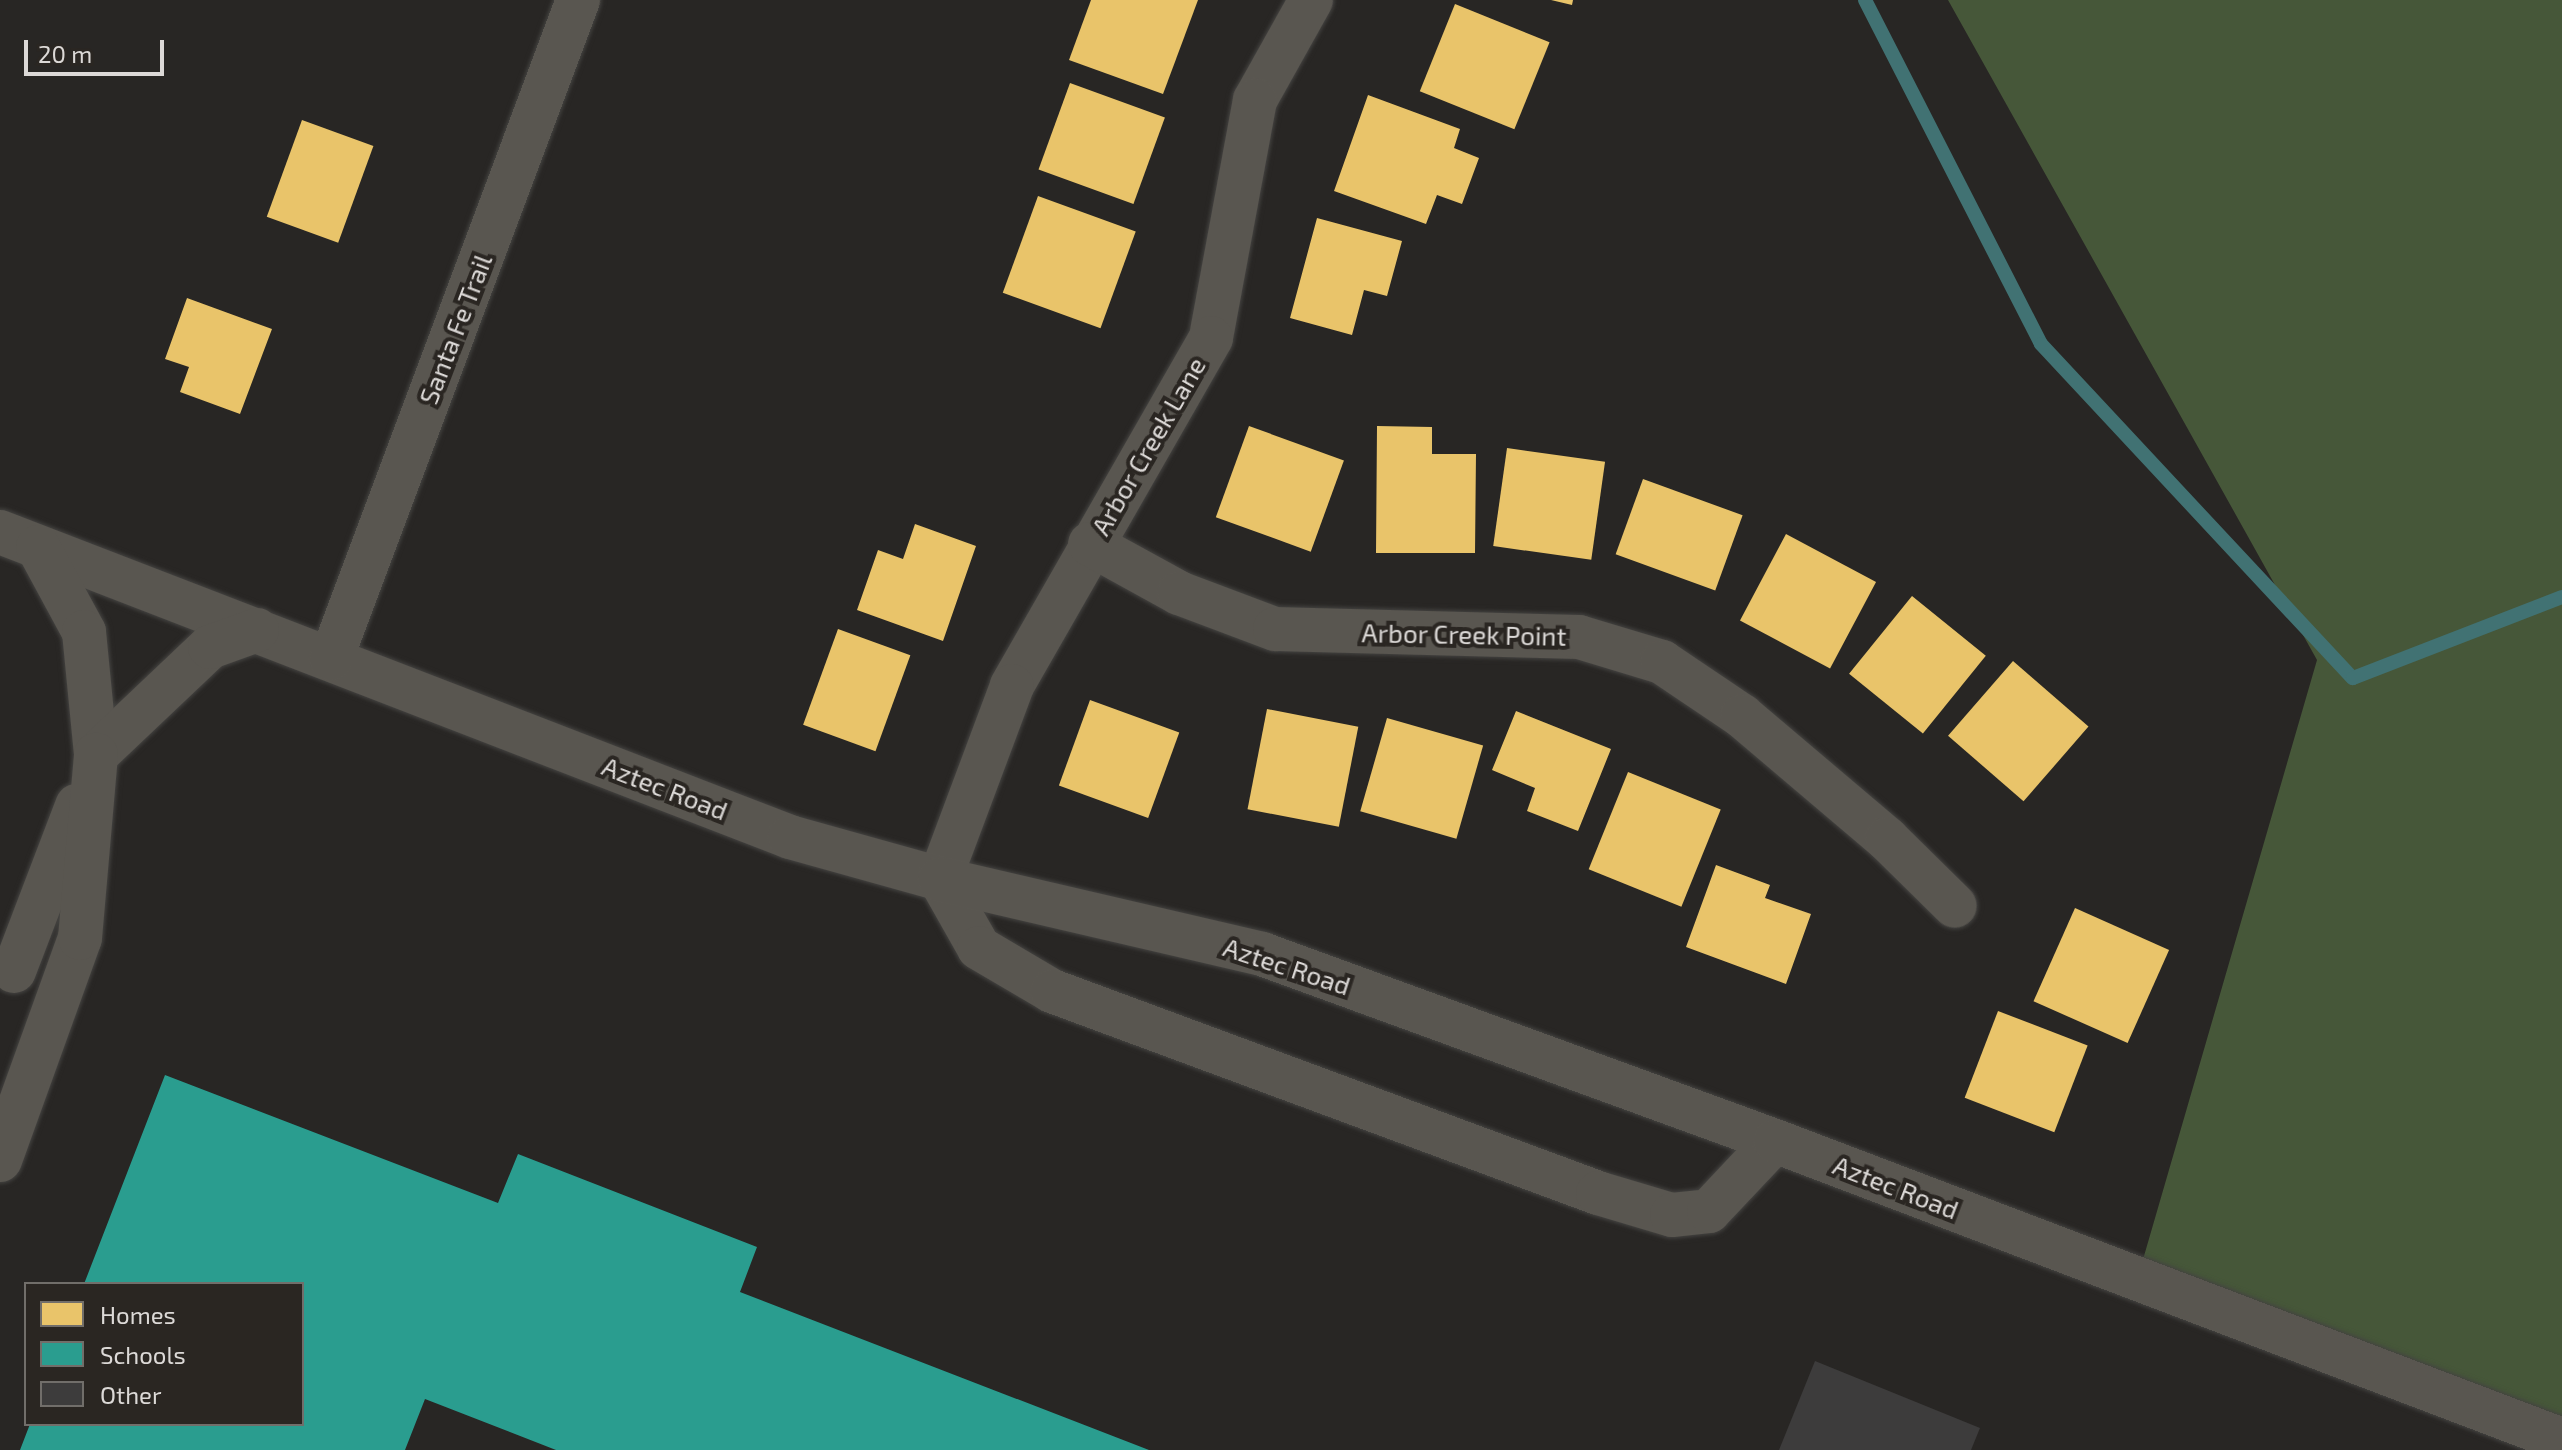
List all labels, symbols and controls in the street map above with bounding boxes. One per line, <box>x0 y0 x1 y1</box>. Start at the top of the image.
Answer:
scale bar <box>28 24 168 74</box>
text: 20 m <box>38 39 92 68</box>
street label: Santa Fe Trail <box>412 249 498 409</box>
street label: Arbor Creek Lane <box>1084 351 1212 541</box>
street label: Arbor Creek Point <box>1361 617 1567 651</box>
street label: Aztec Road <box>598 750 732 826</box>
street label: Aztec Road <box>1220 931 1354 1001</box>
street label: Aztec Road <box>1829 1149 1963 1225</box>
legend <box>24 1282 304 1426</box>
text: Homes <box>100 1300 176 1329</box>
text: Schools <box>100 1340 186 1369</box>
text: Other <box>100 1380 162 1409</box>

